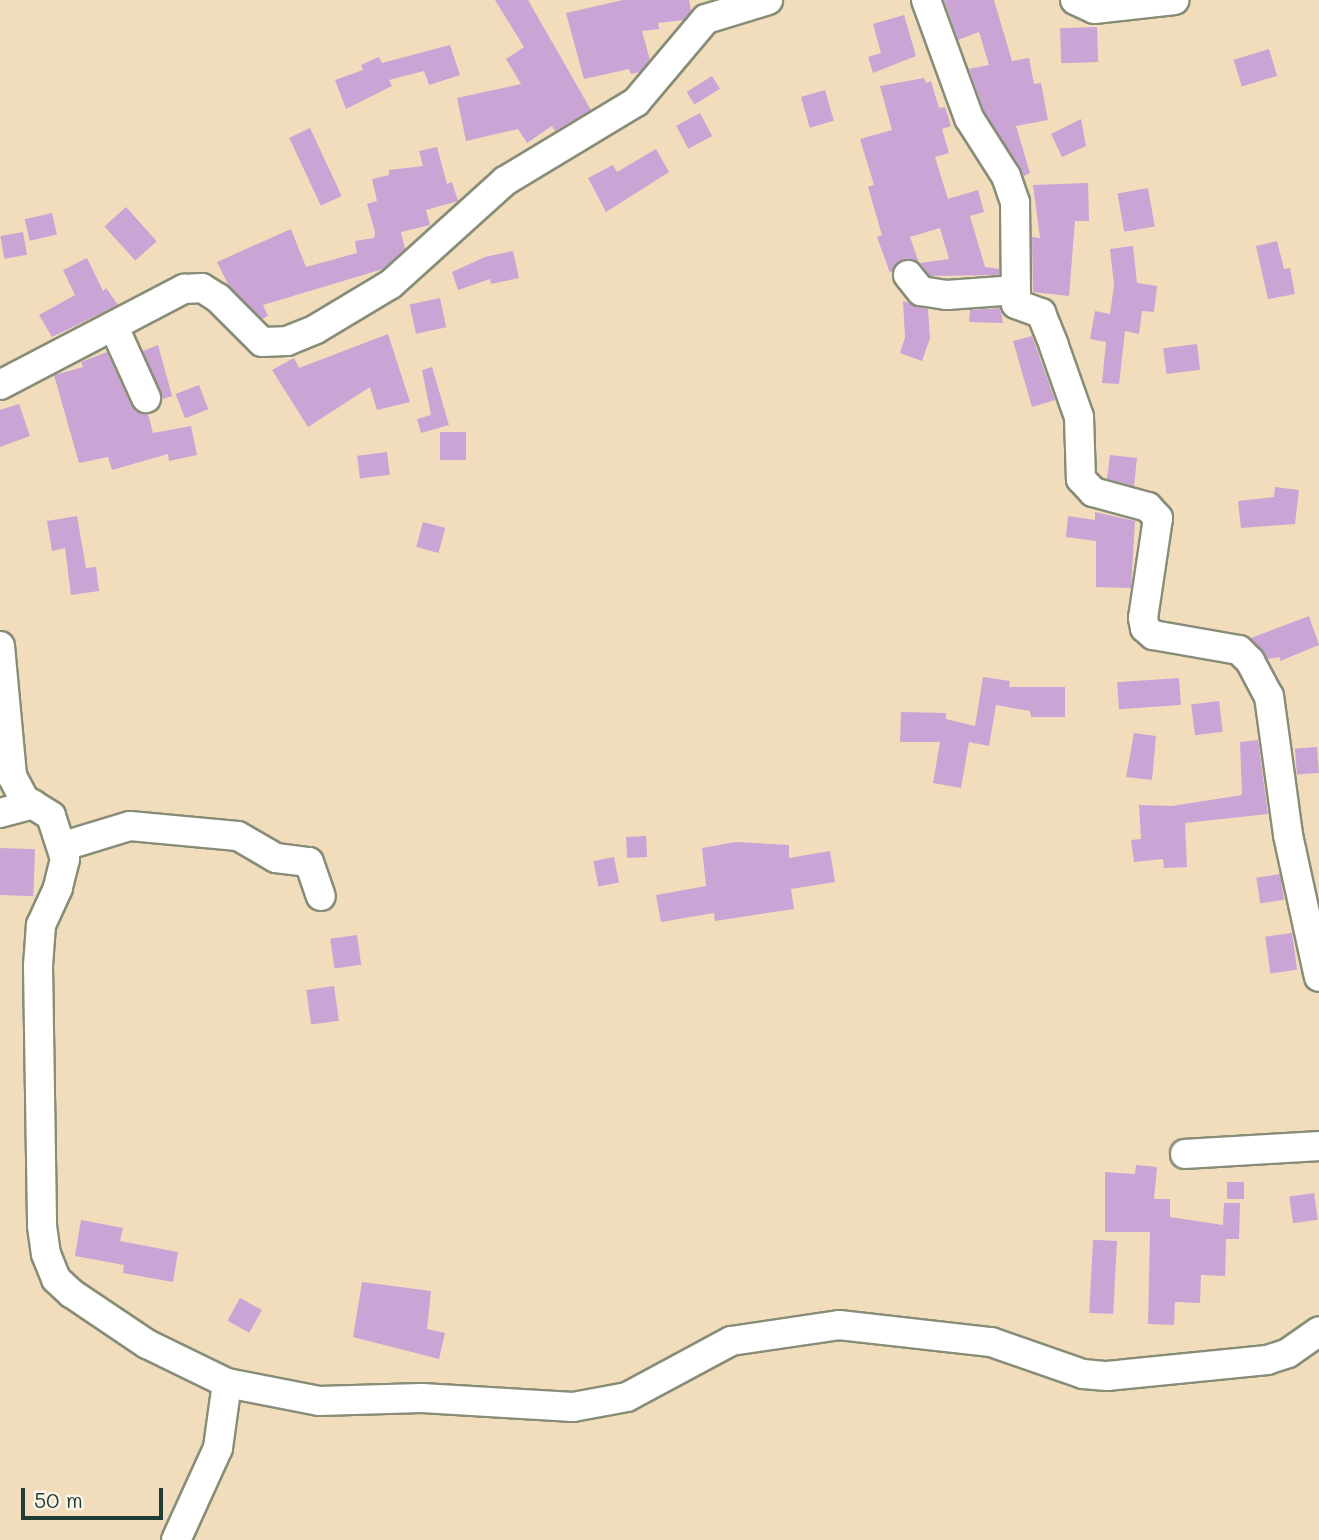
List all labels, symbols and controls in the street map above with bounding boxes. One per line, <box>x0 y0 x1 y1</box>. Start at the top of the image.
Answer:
scale bar <box>24 1474 166 1518</box>
text: 50 m <box>34 1486 83 1513</box>

